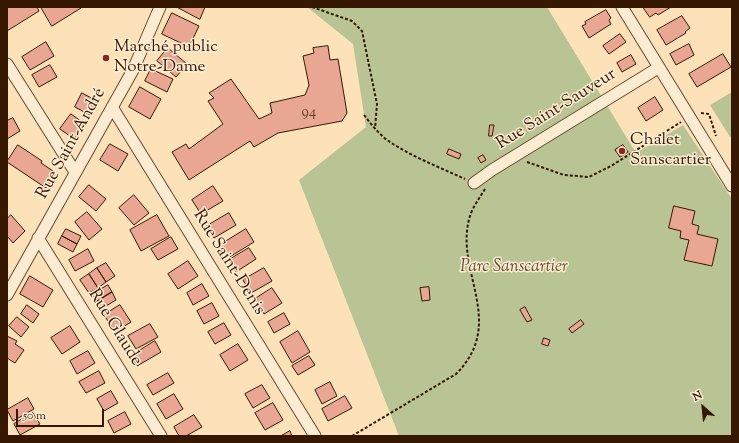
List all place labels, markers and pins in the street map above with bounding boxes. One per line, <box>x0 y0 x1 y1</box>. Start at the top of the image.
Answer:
place label: Marché public Notre-Dame <box>114 38 218 78</box>
marker: Marché public Notre-Dame <box>101 53 111 63</box>
place label: Chalet Sanscartier <box>630 131 711 171</box>
marker: Chalet Sanscartier <box>617 146 627 156</box>

